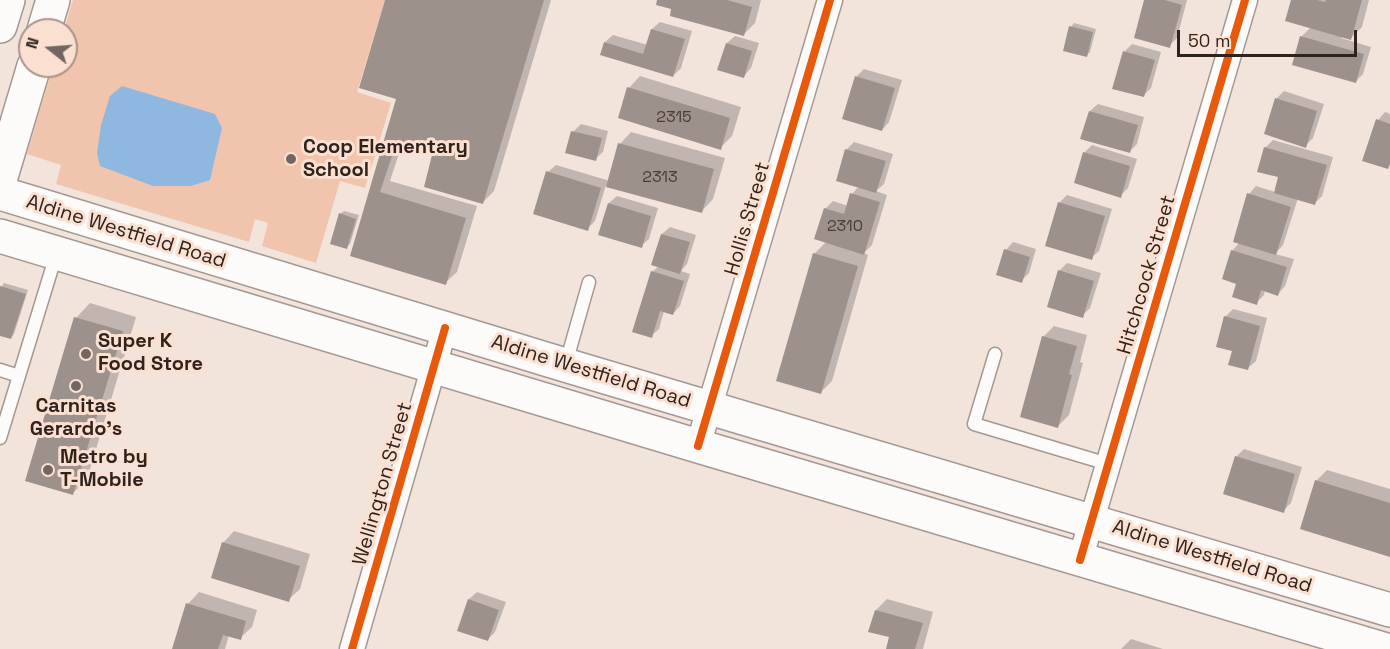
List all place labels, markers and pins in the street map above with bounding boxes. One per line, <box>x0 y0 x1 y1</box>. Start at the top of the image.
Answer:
place label: Coop Elementary School <box>303 136 468 183</box>
marker: Coop Elementary School <box>284 152 298 166</box>
place label: Super K Food Store <box>98 330 203 377</box>
marker: Super K Food Store <box>79 347 93 361</box>
marker: Carnitas Gerardo's <box>69 379 83 393</box>
place label: Carnitas Gerardo's <box>30 395 122 442</box>
place label: Metro by T-Mobile <box>60 446 148 493</box>
marker: Metro by T-Mobile <box>41 463 55 477</box>

